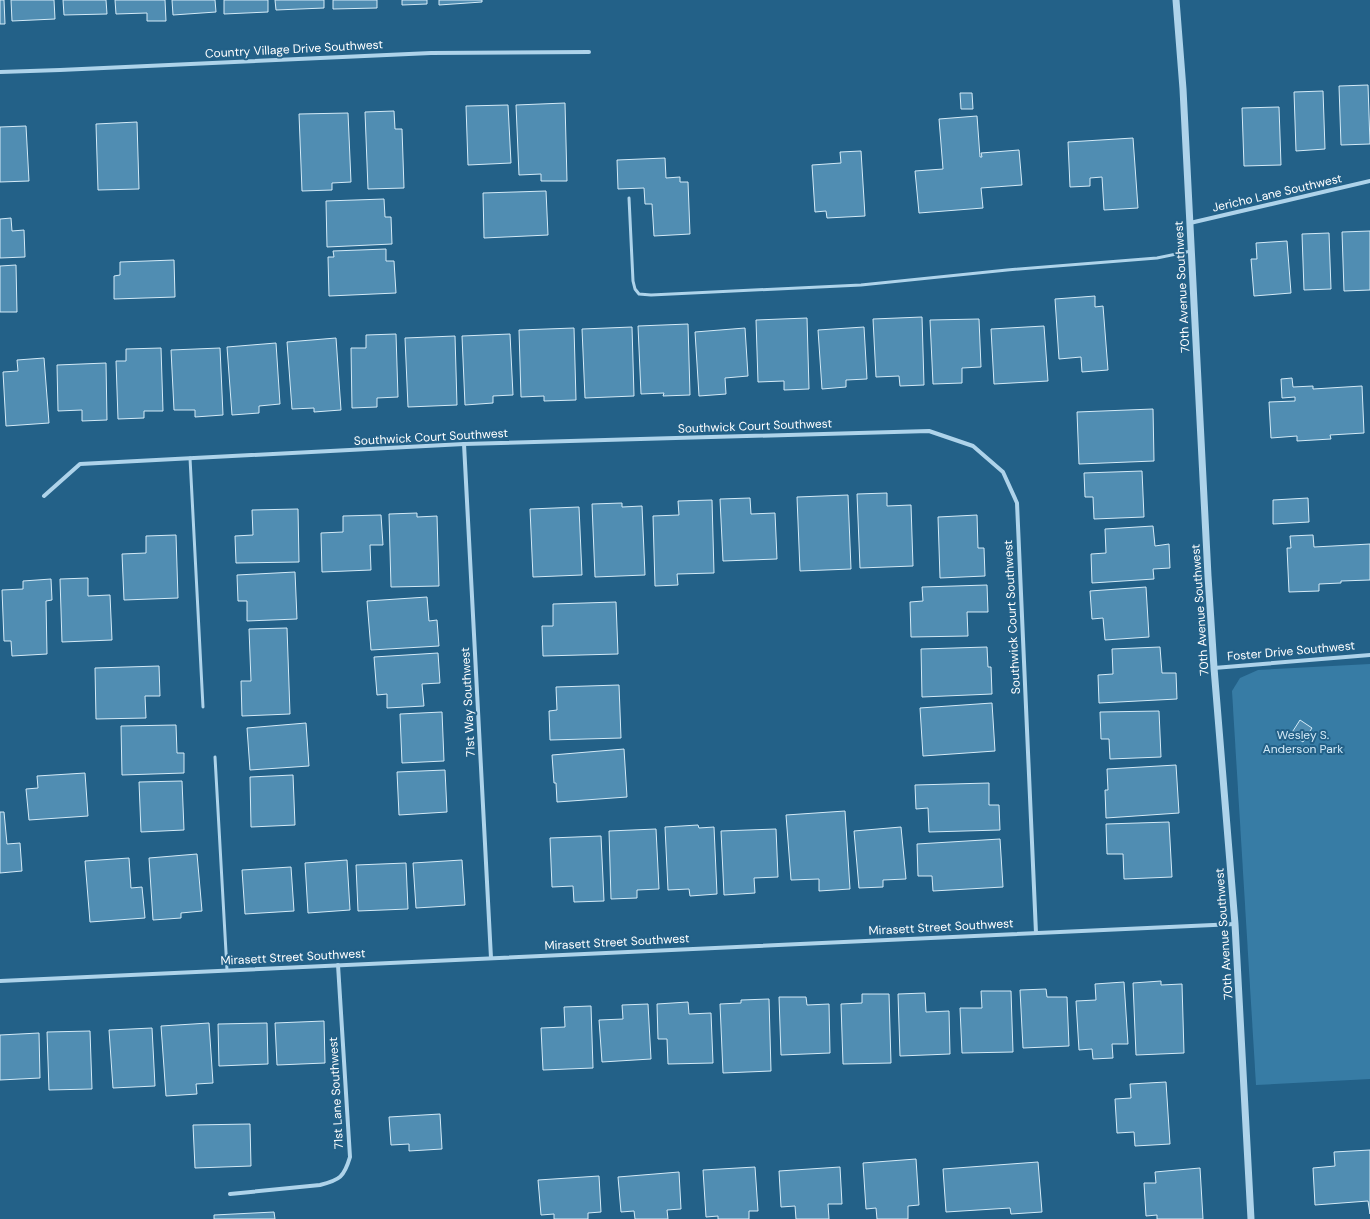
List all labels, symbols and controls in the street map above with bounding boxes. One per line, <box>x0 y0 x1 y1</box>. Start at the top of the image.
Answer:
street label: Country Village Drive Southwest <box>205 36 384 62</box>
street label: Jericho Lane Southwest <box>1211 170 1344 216</box>
street label: 70th Avenue Southwest <box>1171 220 1193 353</box>
street label: Southwick Court Southwest <box>678 415 833 437</box>
street label: Southwick Court Southwest <box>353 425 509 449</box>
street label: Southwick Court Southwest <box>1000 539 1024 695</box>
street label: 70th Avenue Southwest <box>1187 543 1213 676</box>
street label: Foster Drive Southwest <box>1226 637 1356 665</box>
street label: 71st Way Southwest <box>457 646 479 757</box>
park label: Wesley S. Anderson Park <box>1263 727 1343 757</box>
street label: 70th Avenue Southwest <box>1211 867 1237 1000</box>
street label: Mirasett Street Southwest <box>868 915 1014 939</box>
street label: Mirasett Street Southwest <box>544 930 690 954</box>
street label: Mirasett Street Southwest <box>220 945 366 969</box>
street label: 71st Lane Southwest <box>325 1036 347 1150</box>

